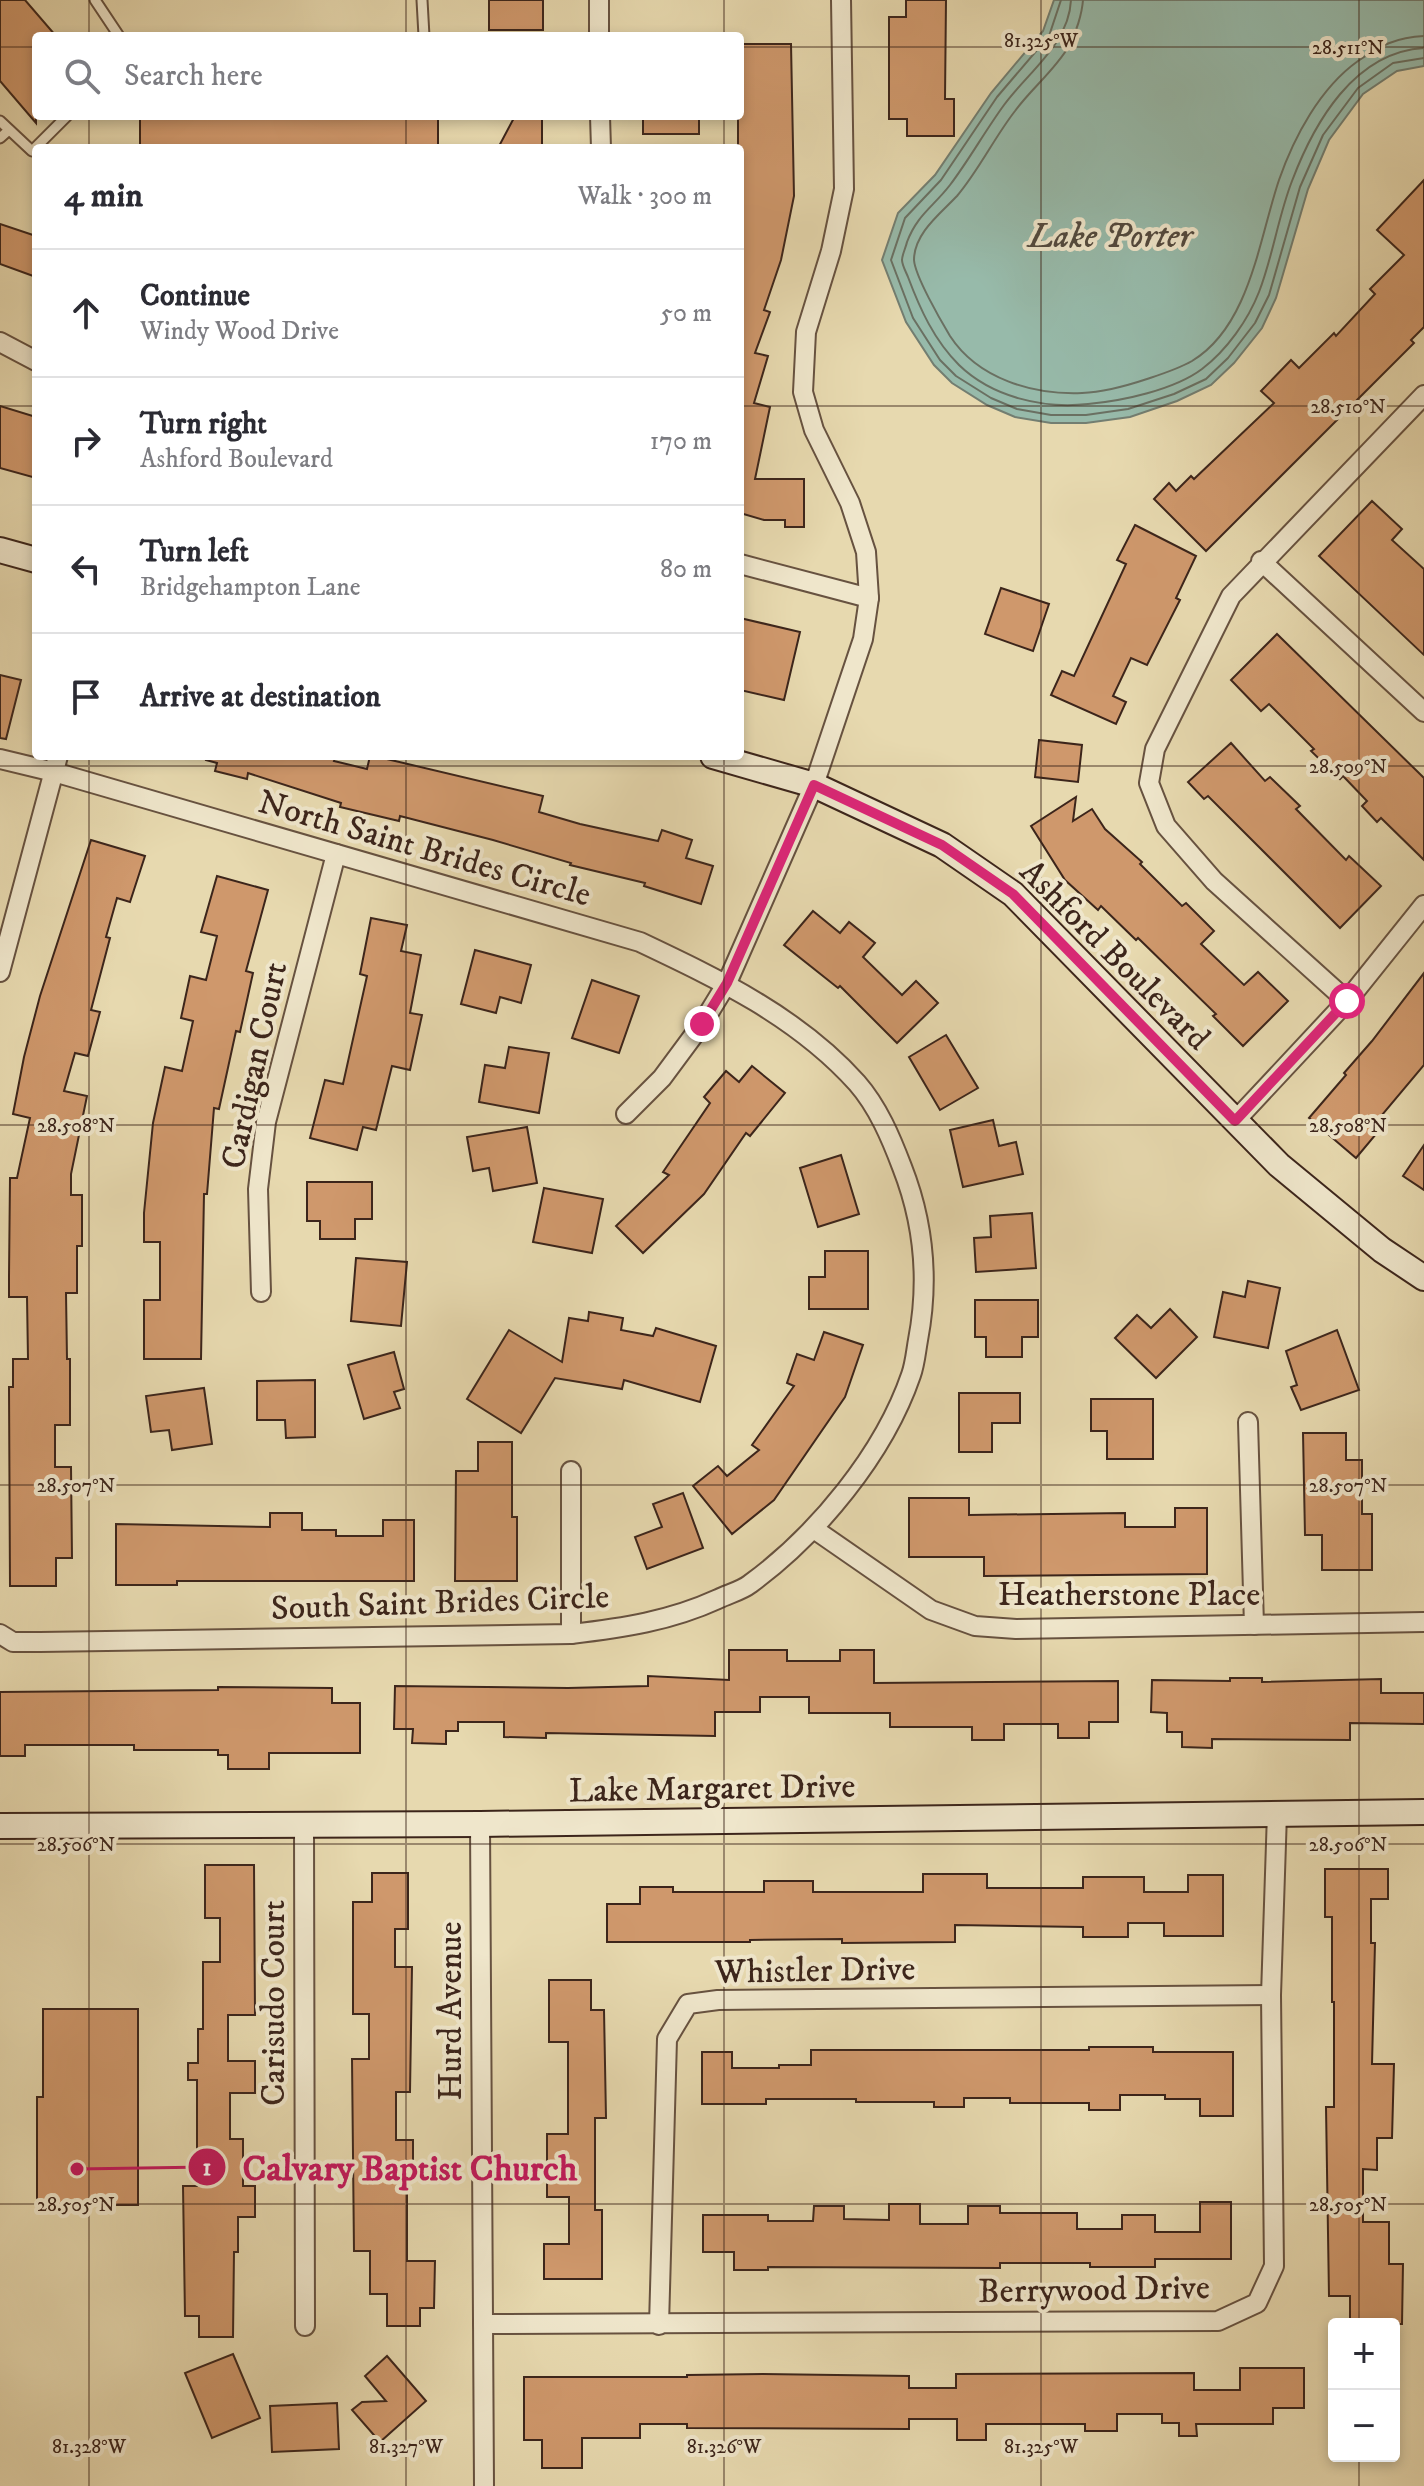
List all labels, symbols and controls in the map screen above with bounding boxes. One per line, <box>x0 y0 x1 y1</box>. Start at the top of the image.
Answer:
text: 81.325°W <box>1004 29 1079 54</box>
search box <box>32 32 744 120</box>
text: 28.511°N <box>1312 36 1384 61</box>
icon: search <box>60 54 104 98</box>
text: Search here <box>124 58 263 95</box>
text: 4 min <box>64 175 143 217</box>
text: Walk · 300 m <box>578 180 712 213</box>
water label: Lake Porter <box>1026 214 1195 259</box>
text: Continue <box>140 278 250 315</box>
icon: ahead <box>64 291 108 335</box>
text: 50 m <box>660 297 712 330</box>
text: Windy Wood Drive <box>140 315 339 348</box>
text: 28.510°N <box>1310 395 1386 420</box>
text: Turn right <box>140 406 267 443</box>
icon: right <box>64 419 108 463</box>
text: 170 m <box>650 425 712 458</box>
text: Ashford Boulevard <box>140 443 333 476</box>
text: Turn left <box>140 534 249 571</box>
icon: left <box>64 547 108 591</box>
text: 80 m <box>660 553 712 586</box>
text: Bridgehampton Lane <box>140 571 361 604</box>
icon: arrive <box>64 675 108 719</box>
text: Arrive at destination <box>140 679 381 716</box>
text: 28.509°N <box>1309 755 1387 780</box>
street label: North Saint Brides Circle <box>253 781 596 917</box>
street label: Ashford Boulevard <box>1011 851 1219 1059</box>
street label: Cardigan Court <box>213 958 297 1173</box>
route start <box>1329 983 1365 1019</box>
route end <box>684 1006 720 1042</box>
text: 28.508°N <box>37 1114 115 1139</box>
text: 28.508°N <box>1309 1114 1387 1139</box>
text: 28.507°N <box>37 1474 115 1499</box>
text: 28.507°N <box>1309 1474 1387 1499</box>
street label: Heatherstone Place <box>998 1574 1260 1616</box>
street label: South Saint Brides Circle <box>270 1576 610 1630</box>
street label: Lake Margaret Drive <box>568 1766 856 1812</box>
text: 28.506°N <box>37 1833 115 1858</box>
text: 28.506°N <box>1309 1833 1387 1858</box>
street label: Carisudo Court <box>253 1900 295 2106</box>
street label: Hurd Avenue <box>430 1921 472 2101</box>
street label: Whistler Drive <box>713 1948 916 1994</box>
callout: Calvary Baptist Church <box>187 2137 594 2197</box>
text: Calvary Baptist Church <box>243 2147 578 2192</box>
text: 1 <box>203 2153 212 2183</box>
text: 28.505°N <box>37 2193 115 2218</box>
text: 28.505°N <box>1309 2193 1387 2218</box>
street label: Berrywood Drive <box>978 2267 1210 2313</box>
map controls <box>1328 2318 1400 2462</box>
button: + <box>1328 2318 1400 2390</box>
button: − <box>1328 2390 1400 2462</box>
text: 81.328°W <box>52 2435 127 2460</box>
text: 81.327°W <box>369 2435 444 2460</box>
text: 81.326°W <box>687 2435 762 2460</box>
text: 81.325°W <box>1004 2435 1079 2460</box>

